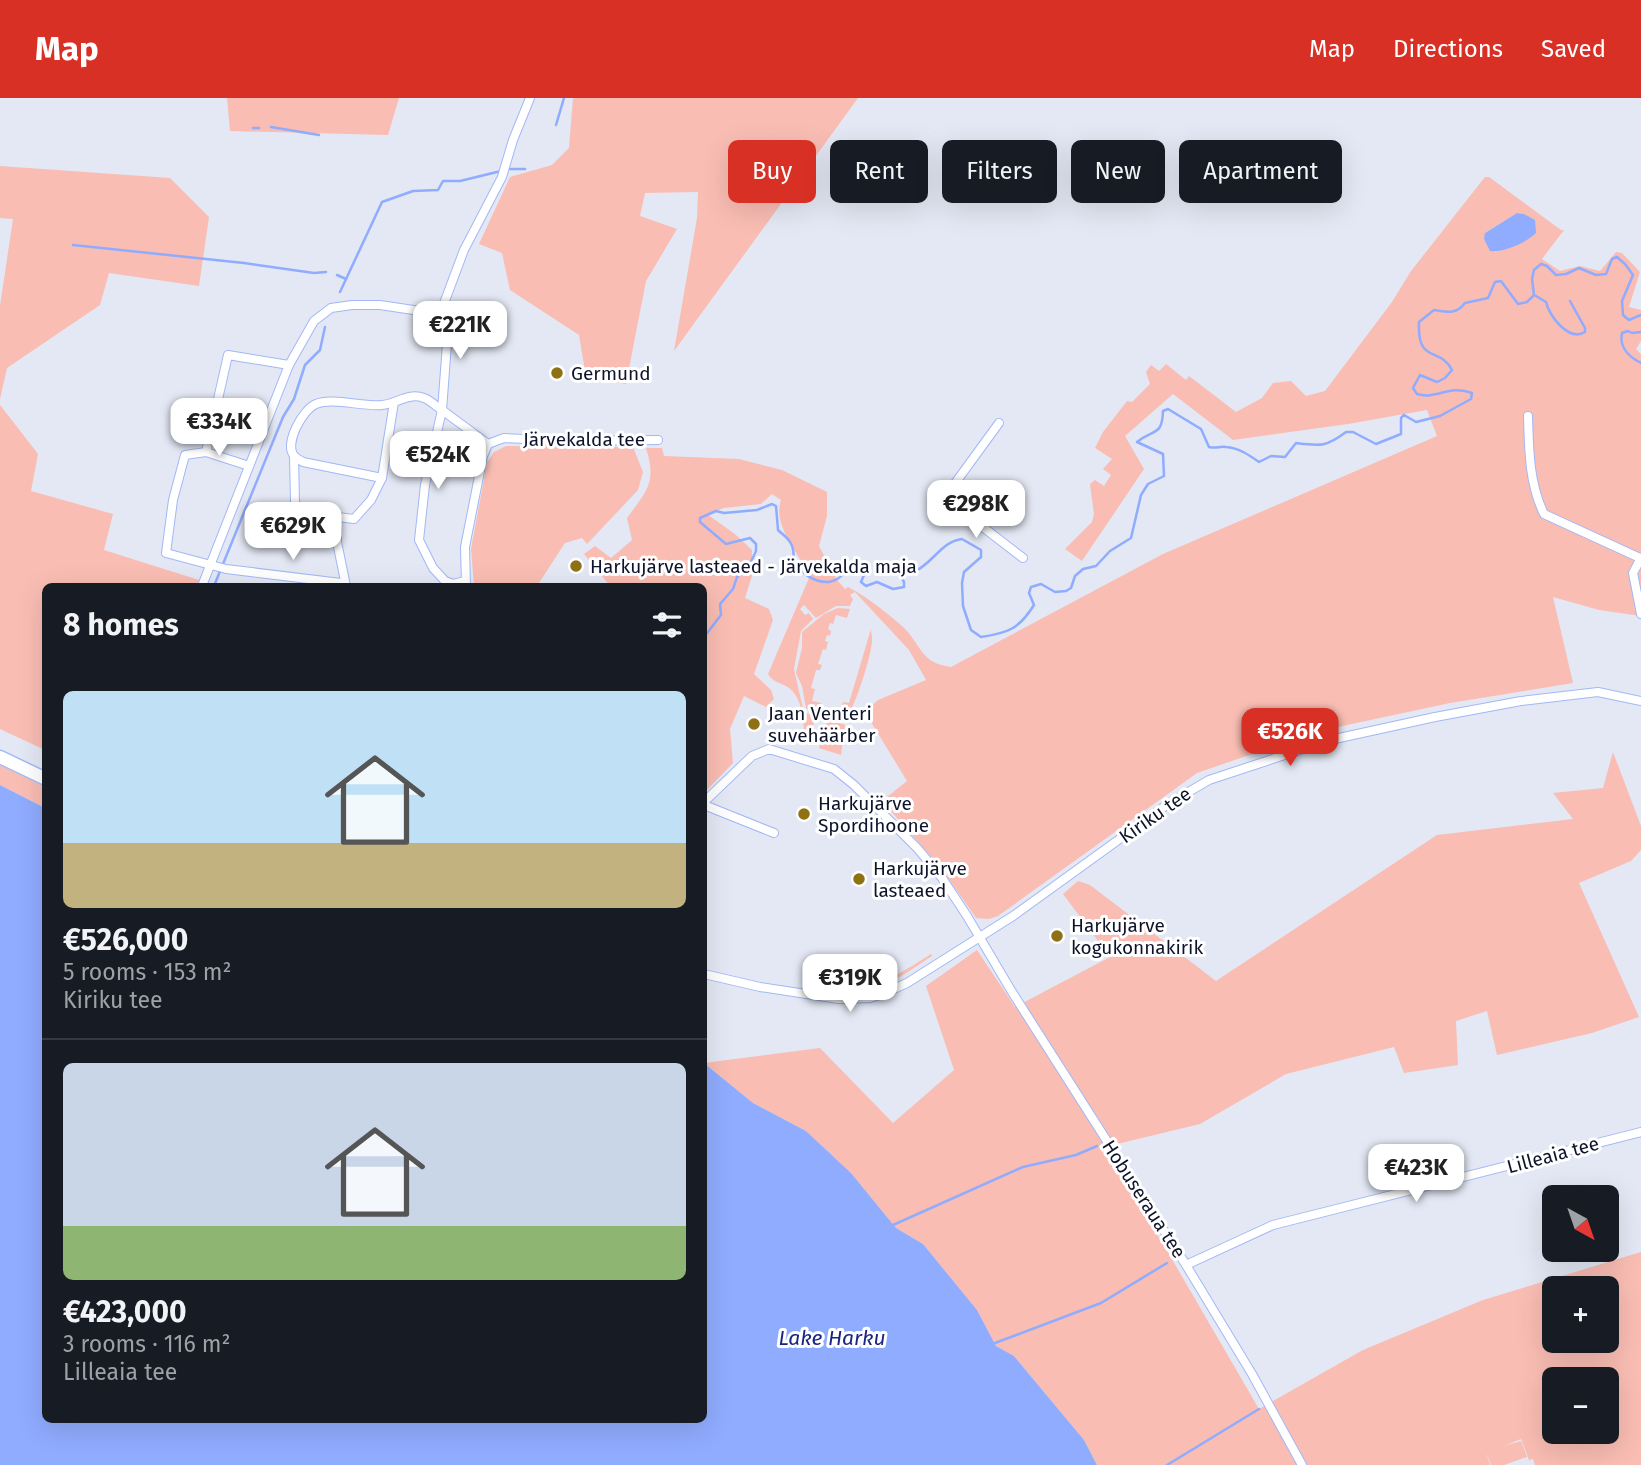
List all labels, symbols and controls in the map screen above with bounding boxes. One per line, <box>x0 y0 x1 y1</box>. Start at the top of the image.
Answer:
text: Map <box>35 29 99 69</box>
text: Map <box>1309 35 1355 63</box>
text: Directions <box>1393 35 1503 63</box>
text: Saved <box>1541 35 1606 63</box>
chip: Buy <box>728 140 816 203</box>
chip: Rent <box>830 140 928 203</box>
chip: Filters <box>942 140 1057 203</box>
chip: New <box>1071 140 1165 203</box>
chip: Apartment <box>1179 140 1342 203</box>
pin: €221K <box>411 302 509 361</box>
text: €221K <box>429 310 491 338</box>
place label: Germund <box>571 362 651 385</box>
marker: Germund <box>549 365 565 381</box>
pin: €334K <box>170 398 268 458</box>
text: €334K <box>186 407 252 435</box>
street label: Järvekalda tee <box>523 428 645 451</box>
pin: €524K <box>389 432 487 491</box>
text: €524K <box>406 440 470 468</box>
pin: €298K <box>927 480 1025 540</box>
text: €298K <box>943 489 1009 517</box>
pin: €629K <box>244 503 342 562</box>
text: €629K <box>261 511 325 539</box>
place label: Harkujärve lasteaed - Järvekalda maja <box>590 555 917 578</box>
marker: Harkujärve lasteaed - Järvekalda maja <box>568 558 584 574</box>
icon: filters <box>648 606 686 644</box>
text: 8 homes <box>63 607 179 643</box>
place label: Jaan Venteri suvehäärber <box>768 702 876 747</box>
pin: €526K <box>1241 708 1339 768</box>
marker: Jaan Venteri suvehäärber <box>746 716 762 732</box>
text: €526K <box>1257 717 1323 745</box>
icon: home <box>312 737 438 863</box>
street label: Kiriku tee <box>1115 782 1195 848</box>
place label: Harkujärve Spordihoone <box>818 792 929 837</box>
marker: Harkujärve Spordihoone <box>796 806 812 822</box>
place label: Harkujärve lasteaed <box>873 857 967 902</box>
marker: Harkujärve lasteaed <box>851 871 867 887</box>
place label: Harkujärve kogukonnakirik <box>1071 914 1203 959</box>
text: €526,000 <box>63 922 188 958</box>
marker: Harkujärve kogukonnakirik <box>1049 928 1065 944</box>
pin: €319K <box>801 954 899 1014</box>
text: 5 rooms · 153 m² <box>63 958 232 986</box>
text: €319K <box>818 963 882 991</box>
text: Kiriku tee <box>63 986 163 1014</box>
icon: home <box>312 1109 438 1235</box>
street label: Lilleaia tee <box>1504 1132 1602 1178</box>
street label: Hobuseraua tee <box>1097 1136 1191 1262</box>
pin: €423K <box>1367 1144 1465 1204</box>
text: €423K <box>1384 1153 1448 1181</box>
north arrow <box>1542 1185 1619 1262</box>
map controls <box>1542 1185 1619 1444</box>
button: + <box>1542 1276 1619 1353</box>
text: €423,000 <box>63 1294 187 1330</box>
water label: Lake Harku <box>778 1325 886 1351</box>
text: 3 rooms · 116 m² <box>63 1330 231 1358</box>
text: Lilleaia tee <box>63 1358 177 1386</box>
button: − <box>1542 1367 1619 1444</box>

